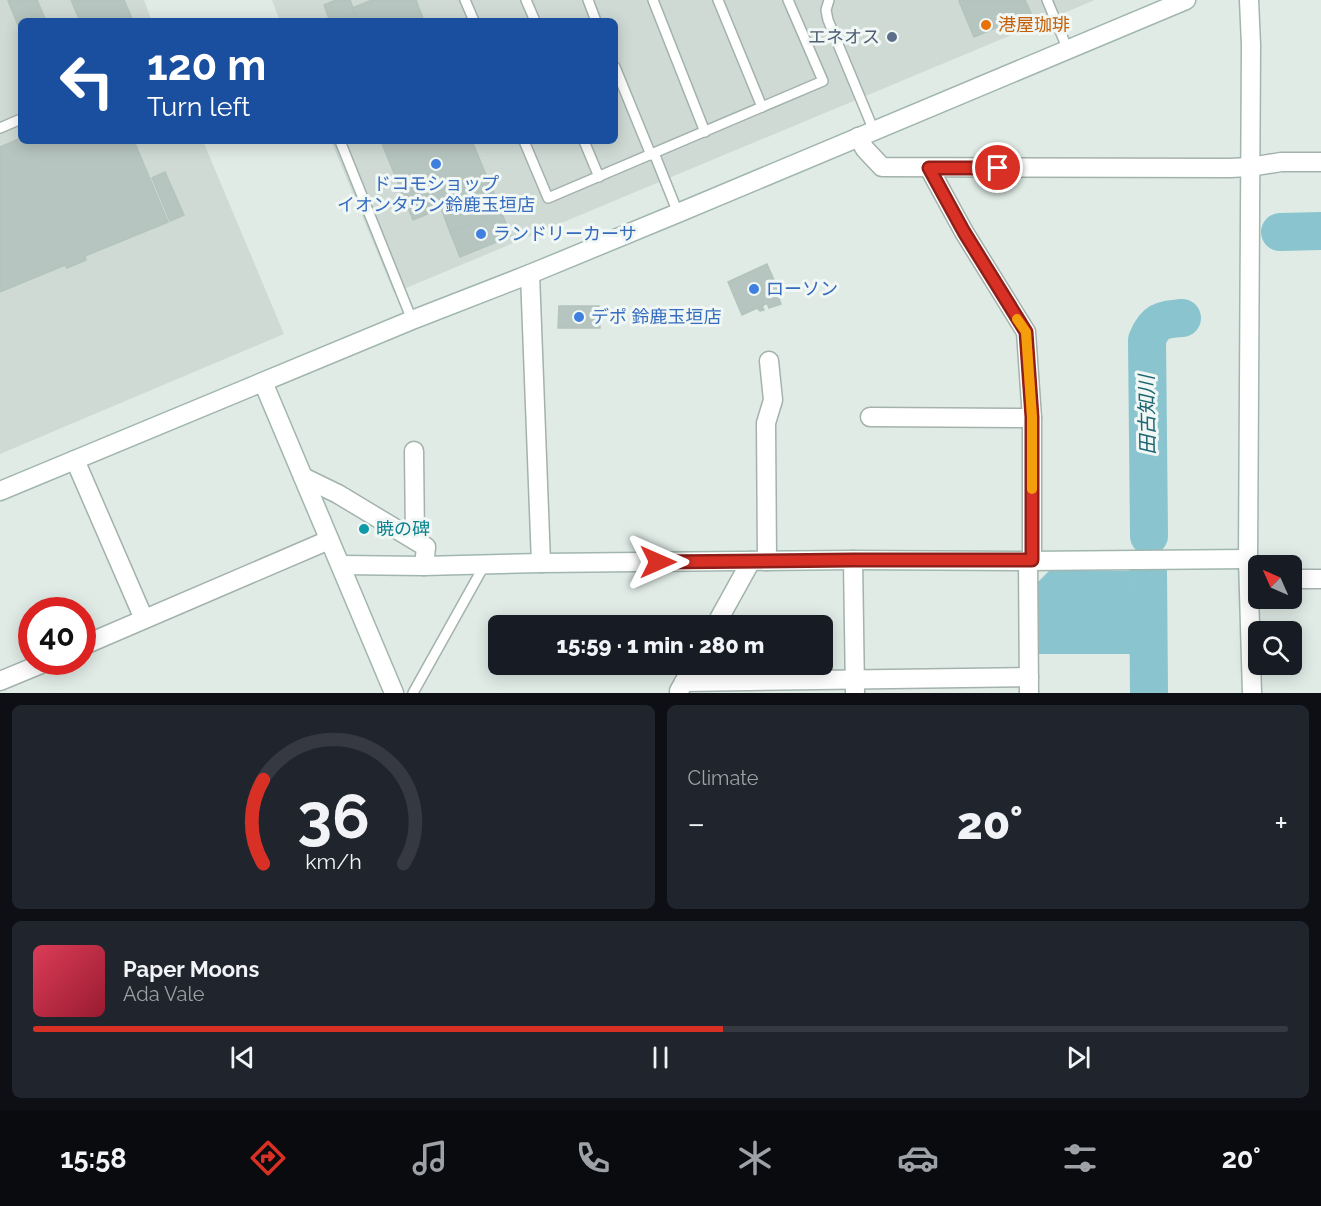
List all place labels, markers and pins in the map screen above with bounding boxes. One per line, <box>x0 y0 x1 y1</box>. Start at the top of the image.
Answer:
place label: 港屋珈琲 <box>998 14 1070 35</box>
marker: 港屋珈琲 <box>979 18 993 32</box>
place label: エネオス <box>808 26 880 47</box>
marker: エネオス <box>885 30 899 44</box>
pin <box>972 142 1023 193</box>
marker: ドコモショップ イオンタウン鈴鹿玉垣店 <box>429 157 443 171</box>
place label: ドコモショップ イオンタウン鈴鹿玉垣店 <box>337 173 535 215</box>
place label: ランドリーカーサ <box>493 223 637 244</box>
marker: ランドリーカーサ <box>474 227 488 241</box>
place label: ローソン <box>766 278 838 299</box>
marker: ローソン <box>747 282 761 296</box>
place label: デポ 鈴鹿玉垣店 <box>591 306 722 327</box>
marker: デポ 鈴鹿玉垣店 <box>572 310 586 324</box>
place label: 暁の碑 <box>376 518 430 539</box>
marker: 暁の碑 <box>357 522 371 536</box>

